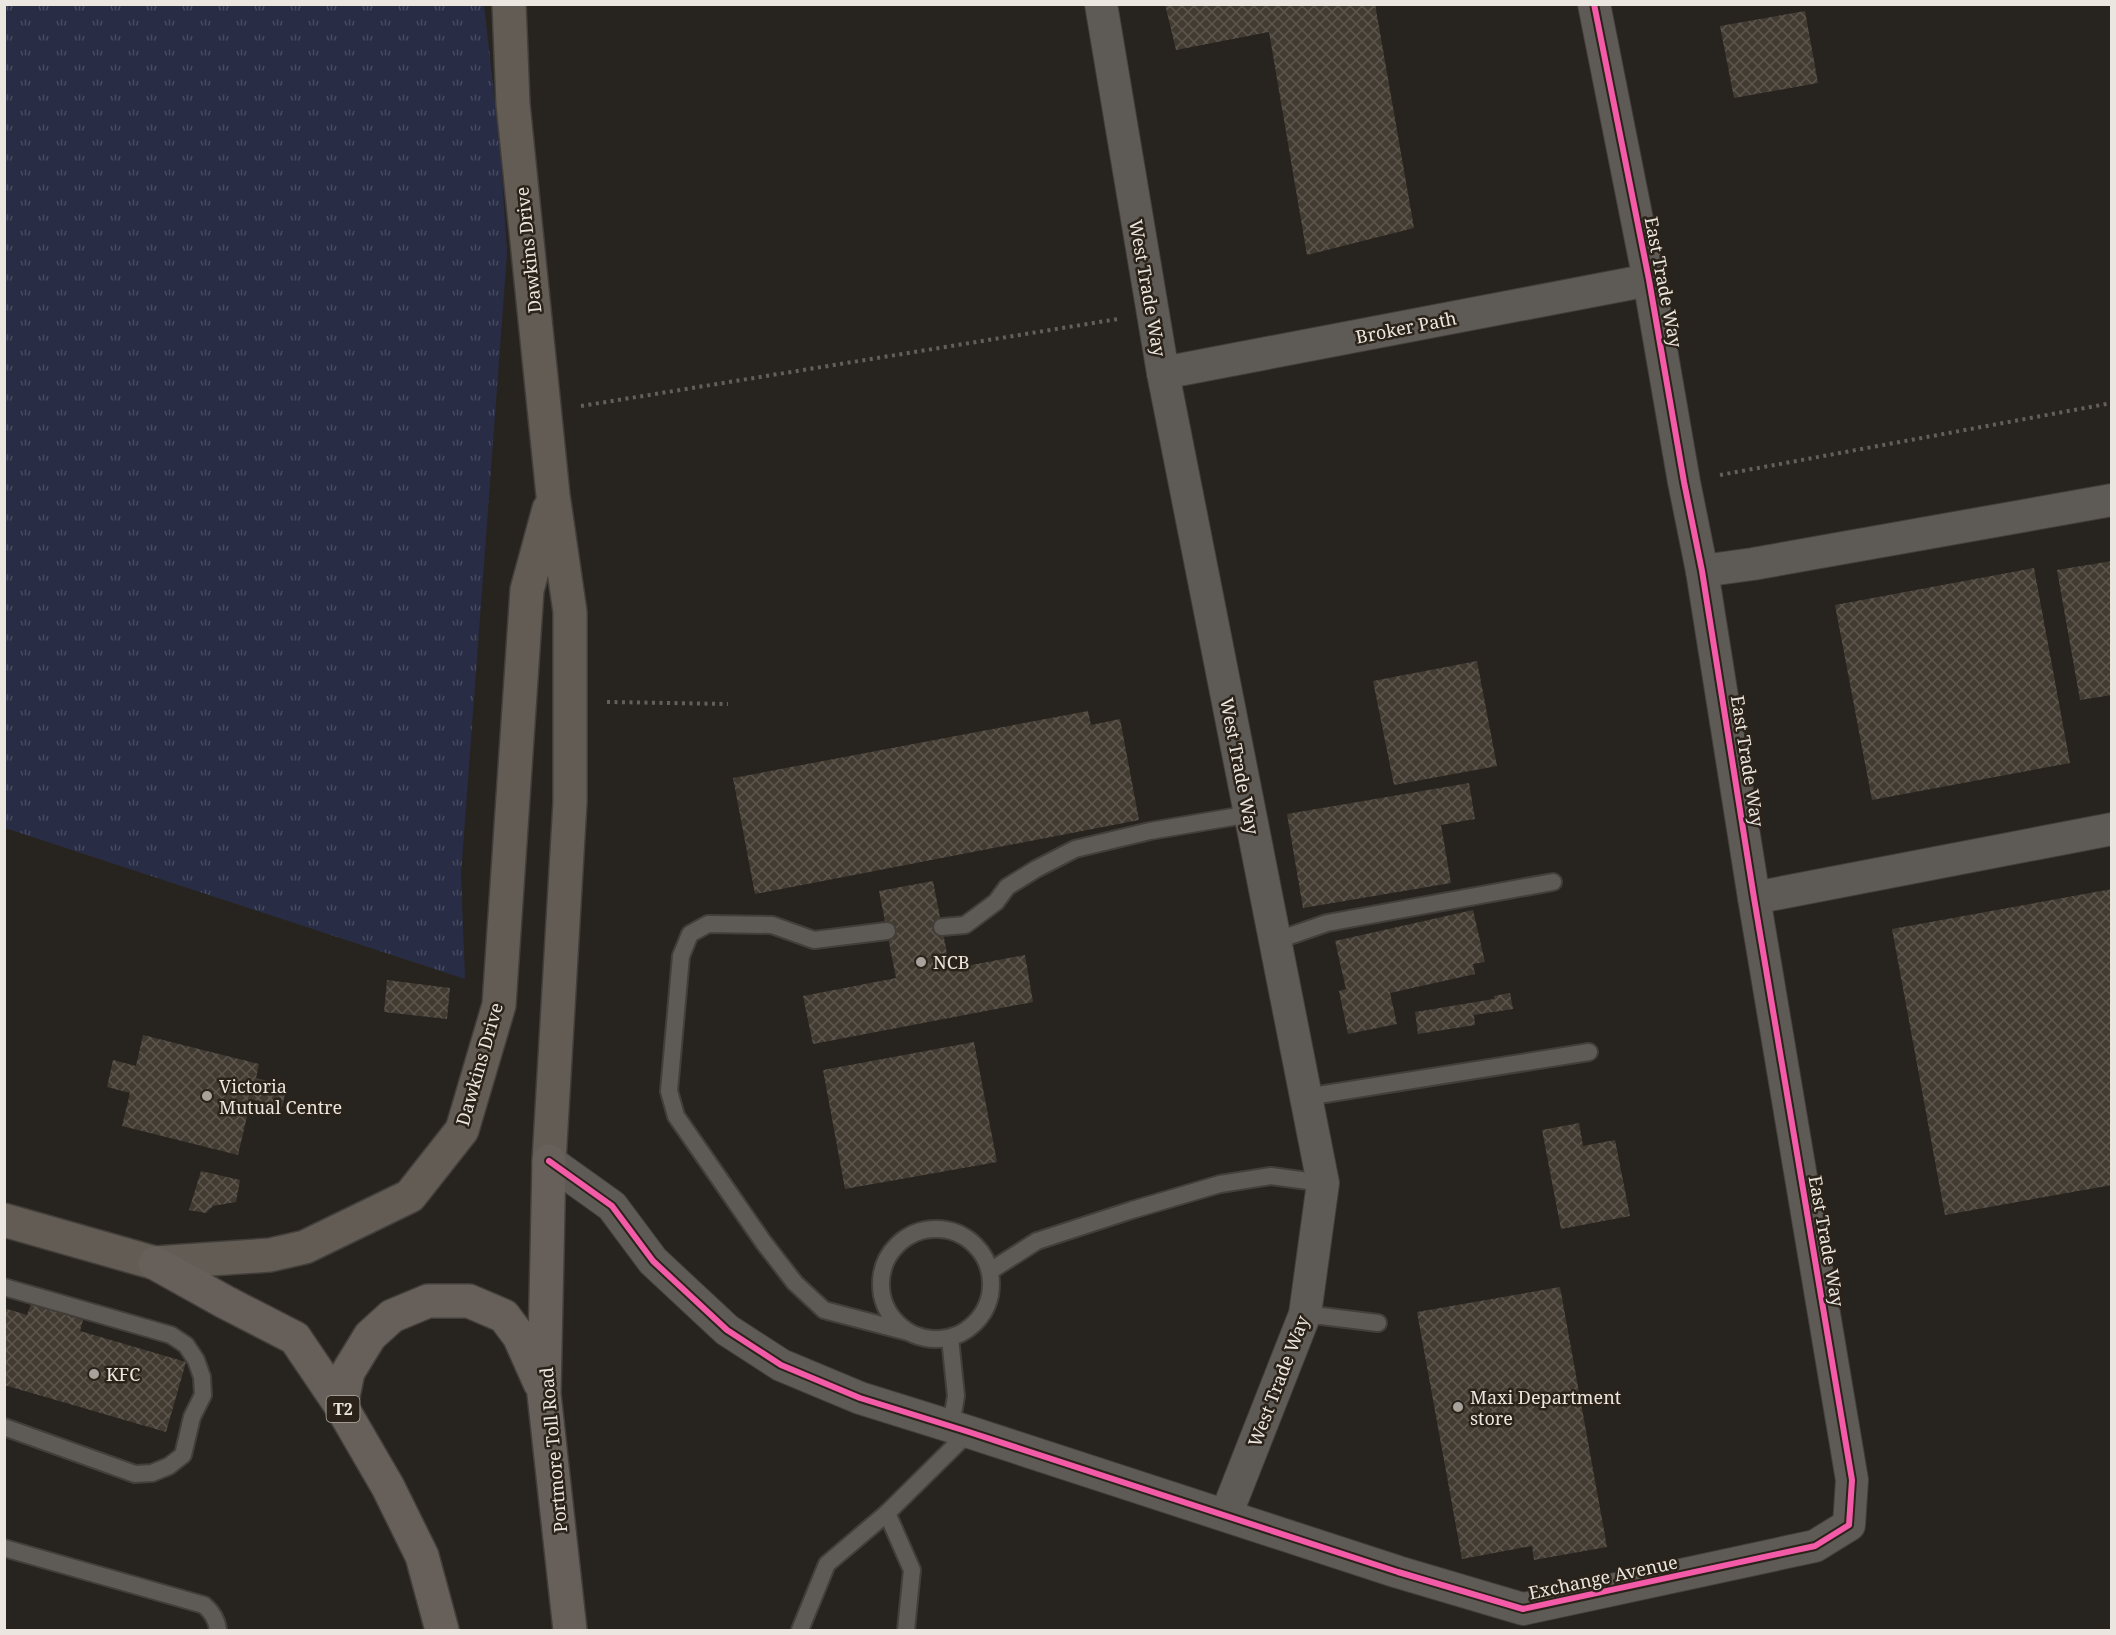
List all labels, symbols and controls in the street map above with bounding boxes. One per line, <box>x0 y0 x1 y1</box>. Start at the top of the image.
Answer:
street label: Dawkins Drive <box>509 186 547 314</box>
street label: East Trade Way <box>1640 215 1689 350</box>
street label: West Trade Way <box>1124 218 1172 359</box>
street label: Broker Path <box>1353 305 1459 349</box>
street label: East Trade Way <box>1726 694 1770 829</box>
street label: West Trade Way <box>1215 696 1265 837</box>
place label: NCB <box>933 950 970 974</box>
marker: NCB <box>914 955 928 969</box>
street label: Dawkins Drive <box>450 1000 508 1128</box>
place label: Victoria Mutual Centre <box>219 1074 342 1119</box>
marker: Victoria Mutual Centre <box>200 1089 214 1103</box>
street label: East Trade Way <box>1804 1174 1850 1309</box>
street label: West Trade Way <box>1242 1311 1314 1450</box>
place label: KFC <box>106 1362 140 1386</box>
street label: Portmore Toll Road <box>534 1366 572 1534</box>
marker: KFC <box>87 1367 101 1381</box>
place label: Maxi Department store <box>1470 1385 1621 1430</box>
road number: T2 <box>326 1396 360 1422</box>
marker: Maxi Department store <box>1451 1400 1465 1414</box>
street label: Exchange Avenue <box>1526 1549 1680 1605</box>

